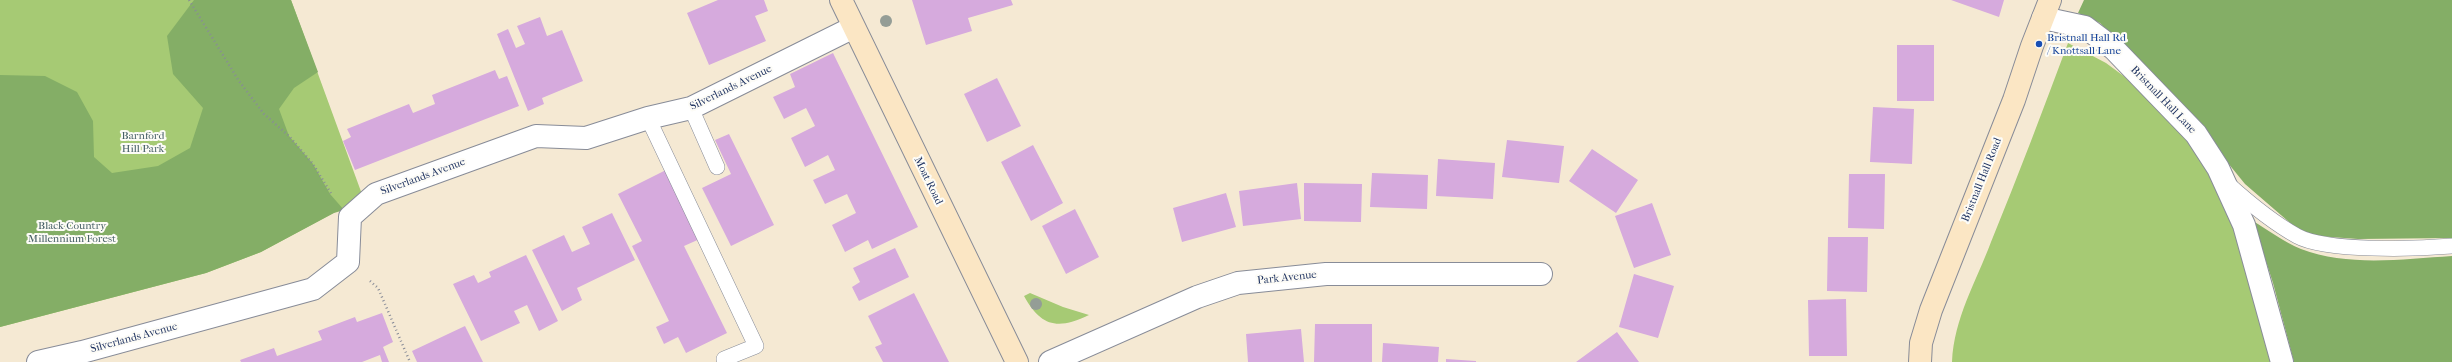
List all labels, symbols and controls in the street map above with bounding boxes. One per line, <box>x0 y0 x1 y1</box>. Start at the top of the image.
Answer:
place label: Bristnall Hall Rd / Knottsall Lane <box>2047 31 2126 57</box>
marker: Bristnall Hall Rd / Knottsall Lane <box>2034 39 2044 49</box>
street label: Silverlands Avenue <box>688 62 774 114</box>
street label: Bristnall Hall Lane <box>2127 63 2199 137</box>
park label: Barnford Hill Park <box>122 129 164 155</box>
street label: Bristnall Hall Road <box>1959 136 2005 224</box>
street label: Silverlands Avenue <box>379 155 467 199</box>
street label: Moat Road <box>911 155 945 207</box>
park label: Black Country Millennium Forest <box>28 219 116 245</box>
street label: Park Avenue <box>1257 268 1317 288</box>
street label: Silverlands Avenue <box>89 320 179 356</box>

